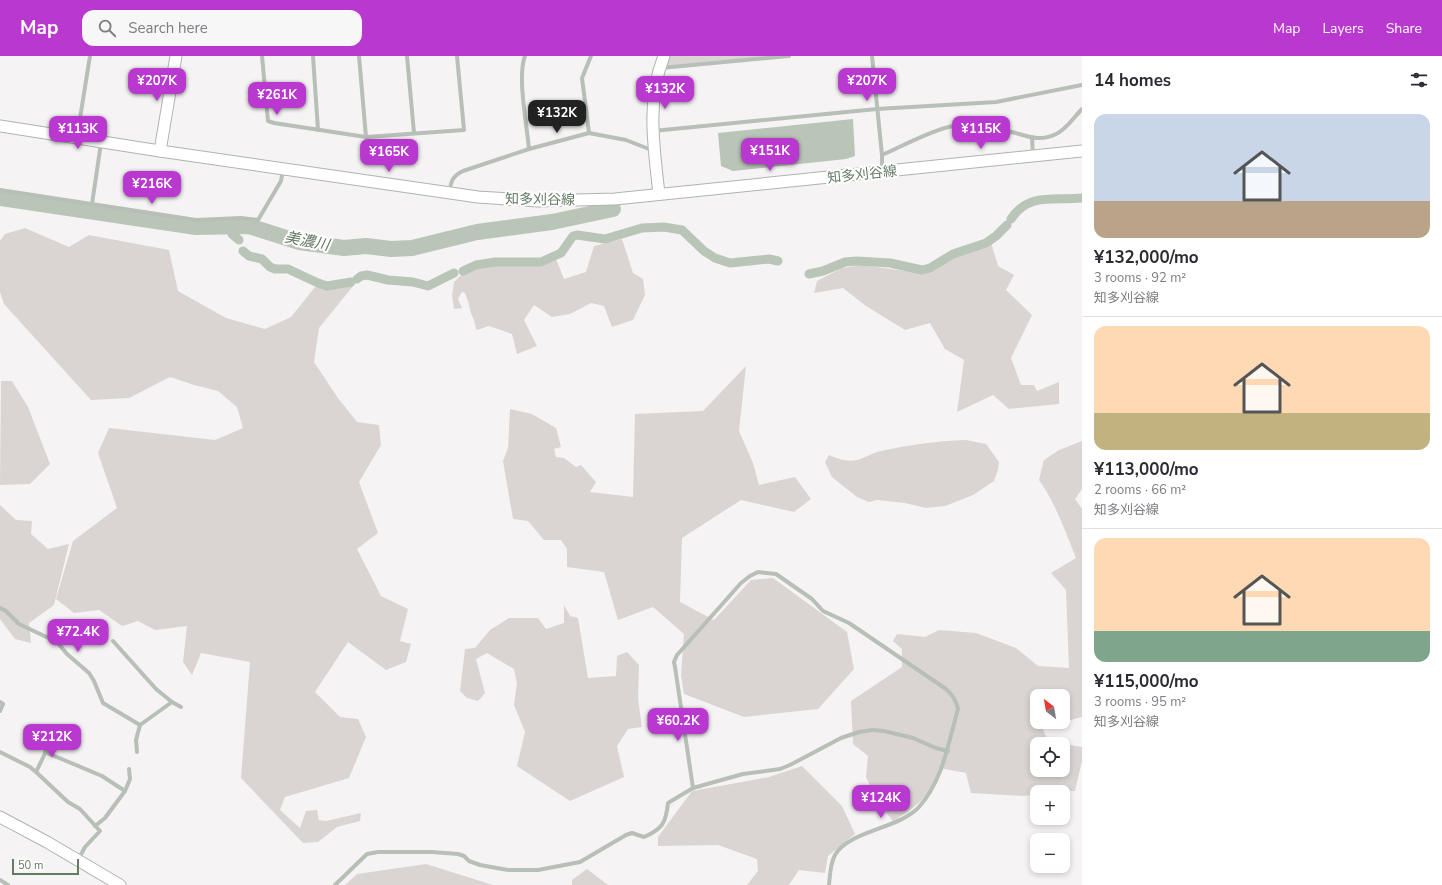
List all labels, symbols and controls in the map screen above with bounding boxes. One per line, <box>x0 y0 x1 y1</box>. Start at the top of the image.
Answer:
search box <box>82 10 362 46</box>
text: Map <box>20 15 58 41</box>
icon: search <box>96 17 118 39</box>
text: Search here <box>128 18 208 38</box>
text: Map <box>1273 19 1300 38</box>
text: Layers <box>1322 19 1364 38</box>
text: Share <box>1386 19 1422 38</box>
pin: ¥207K <box>129 68 185 102</box>
pin: ¥207K <box>839 68 895 102</box>
text: 14 homes <box>1094 69 1171 92</box>
icon: filters <box>1408 69 1430 91</box>
text: ¥207K <box>137 72 177 90</box>
text: ¥207K <box>847 72 887 90</box>
pin: ¥132K <box>637 76 693 110</box>
text: ¥132K <box>645 80 685 98</box>
pin: ¥261K <box>249 82 305 116</box>
text: ¥261K <box>257 86 297 104</box>
pin: ¥132K <box>529 100 585 134</box>
text: ¥132K <box>537 104 577 122</box>
pin: ¥113K <box>50 116 106 150</box>
pin: ¥115K <box>953 116 1009 150</box>
text: ¥113K <box>58 120 98 138</box>
text: ¥115K <box>961 120 1001 138</box>
pin: ¥151K <box>742 138 798 172</box>
pin: ¥165K <box>361 139 417 173</box>
icon: home <box>1226 140 1298 212</box>
text: ¥151K <box>750 142 790 160</box>
text: ¥165K <box>369 143 409 161</box>
street label: 知多刈谷線 <box>826 161 898 188</box>
pin: ¥216K <box>124 171 180 205</box>
text: ¥216K <box>132 175 172 193</box>
street label: 知多刈谷線 <box>505 189 575 210</box>
water label: 美濃川 <box>283 227 333 255</box>
text: ¥132,000/mo <box>1094 246 1199 269</box>
text: 3 rooms · 92 m² <box>1094 269 1186 287</box>
text: 知多刈谷線 <box>1094 289 1159 307</box>
icon: home <box>1226 352 1298 424</box>
text: ¥113,000/mo <box>1094 458 1199 481</box>
text: 2 rooms · 66 m² <box>1094 481 1186 499</box>
text: 知多刈谷線 <box>1094 501 1159 519</box>
icon: home <box>1226 564 1298 636</box>
pin: ¥72.4K <box>45 619 111 653</box>
text: ¥72.4K <box>56 623 100 641</box>
text: ¥115,000/mo <box>1094 670 1199 693</box>
north arrow <box>1030 689 1070 729</box>
map controls <box>1030 689 1070 873</box>
text: 3 rooms · 95 m² <box>1094 693 1186 711</box>
pin: ¥60.2K <box>645 708 711 742</box>
text: ¥60.2K <box>656 712 700 730</box>
text: 知多刈谷線 <box>1094 713 1159 731</box>
pin: ¥212K <box>24 724 80 758</box>
text: ¥212K <box>32 728 72 746</box>
button: locate <box>1030 737 1070 777</box>
pin: ¥124K <box>853 785 909 819</box>
button: + <box>1030 785 1070 825</box>
text: ¥124K <box>861 789 901 807</box>
button: − <box>1030 833 1070 873</box>
scale bar <box>12 857 79 876</box>
text: 50 m <box>18 858 43 873</box>

